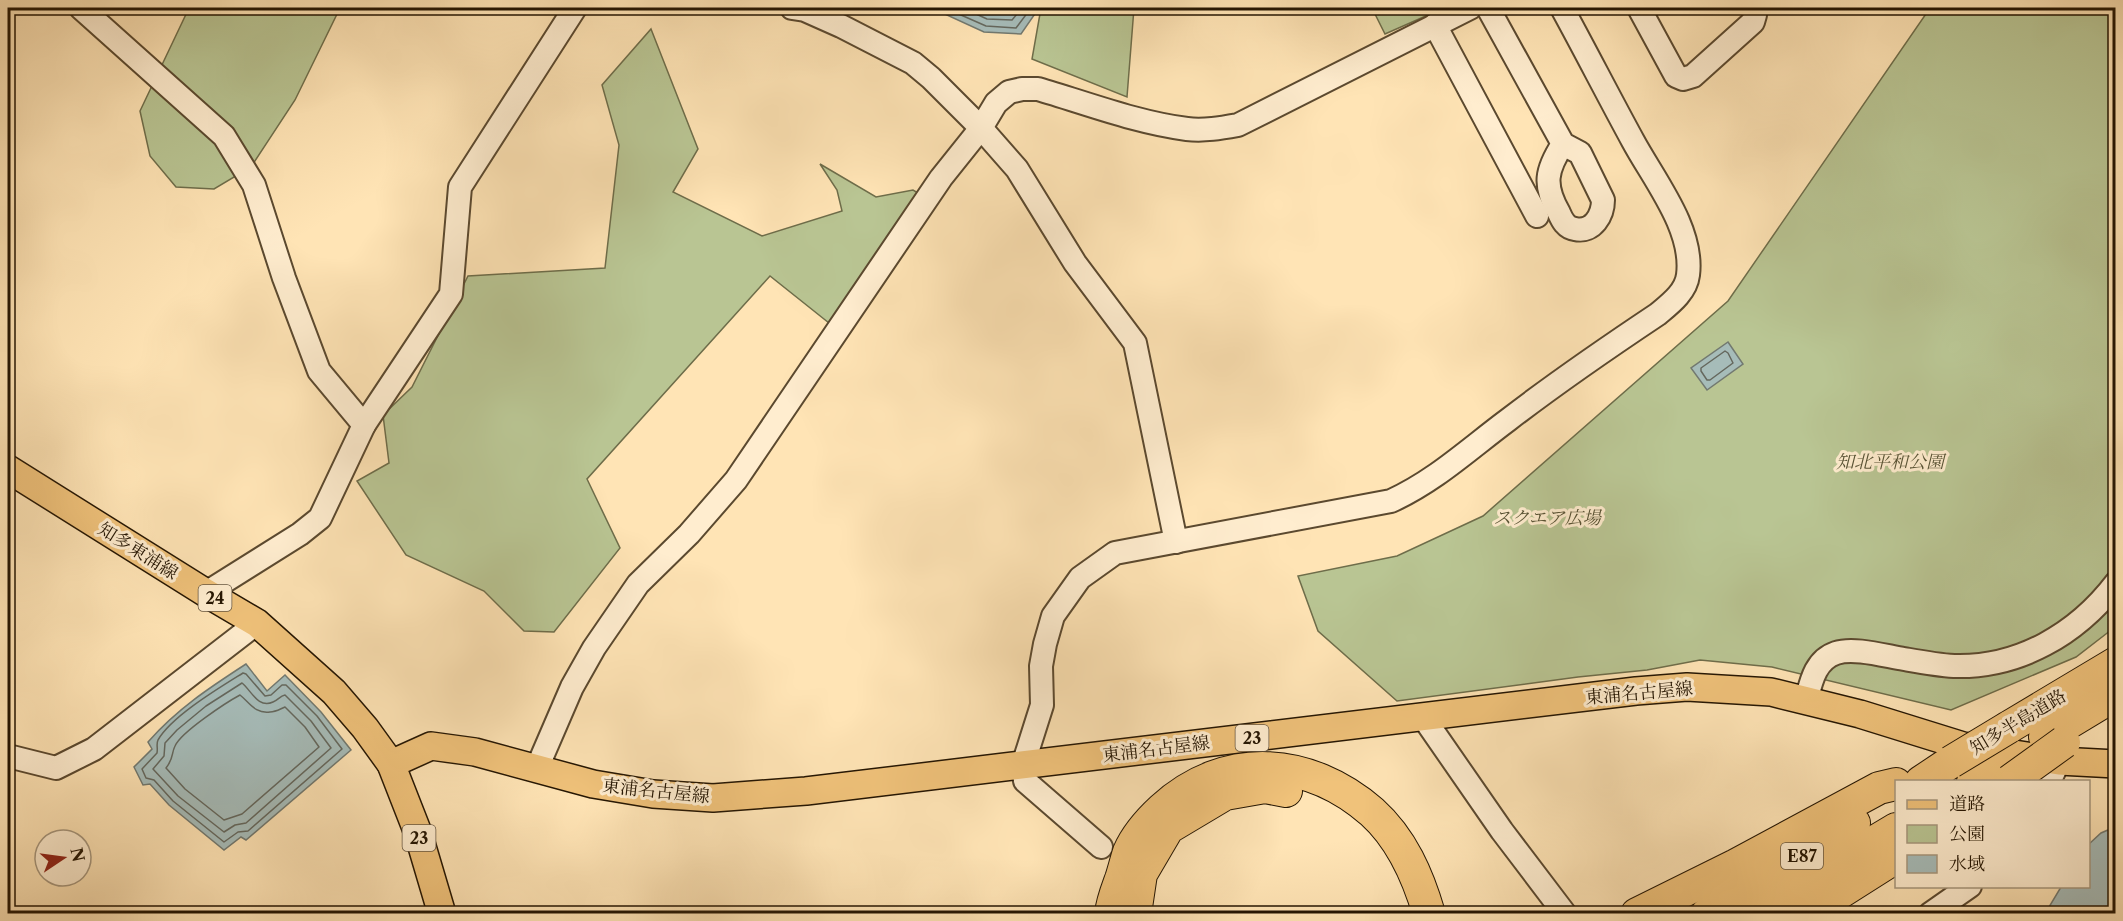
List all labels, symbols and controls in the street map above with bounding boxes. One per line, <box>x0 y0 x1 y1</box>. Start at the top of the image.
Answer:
park label: 知北平和公園 <box>1836 451 1947 473</box>
park label: スクエア広場 <box>1493 507 1603 529</box>
street label: 知多東浦線 <box>94 518 182 584</box>
road number: 24 <box>198 585 232 611</box>
street label: 東浦名古屋線 <box>1584 677 1694 709</box>
street label: 知多半島道路 <box>1966 685 2070 759</box>
road number: 23 <box>1236 725 1268 751</box>
street label: 東浦名古屋線 <box>1101 732 1211 766</box>
street label: 東浦名古屋線 <box>601 774 711 808</box>
legend <box>1895 780 2090 888</box>
text: 道路 <box>1949 793 1985 815</box>
text: 公園 <box>1949 823 1985 845</box>
road number: 23 <box>402 825 436 851</box>
north arrow <box>33 828 93 888</box>
road number: E87 <box>1781 843 1823 869</box>
text: N <box>66 846 89 864</box>
text: 水域 <box>1949 853 1985 875</box>

